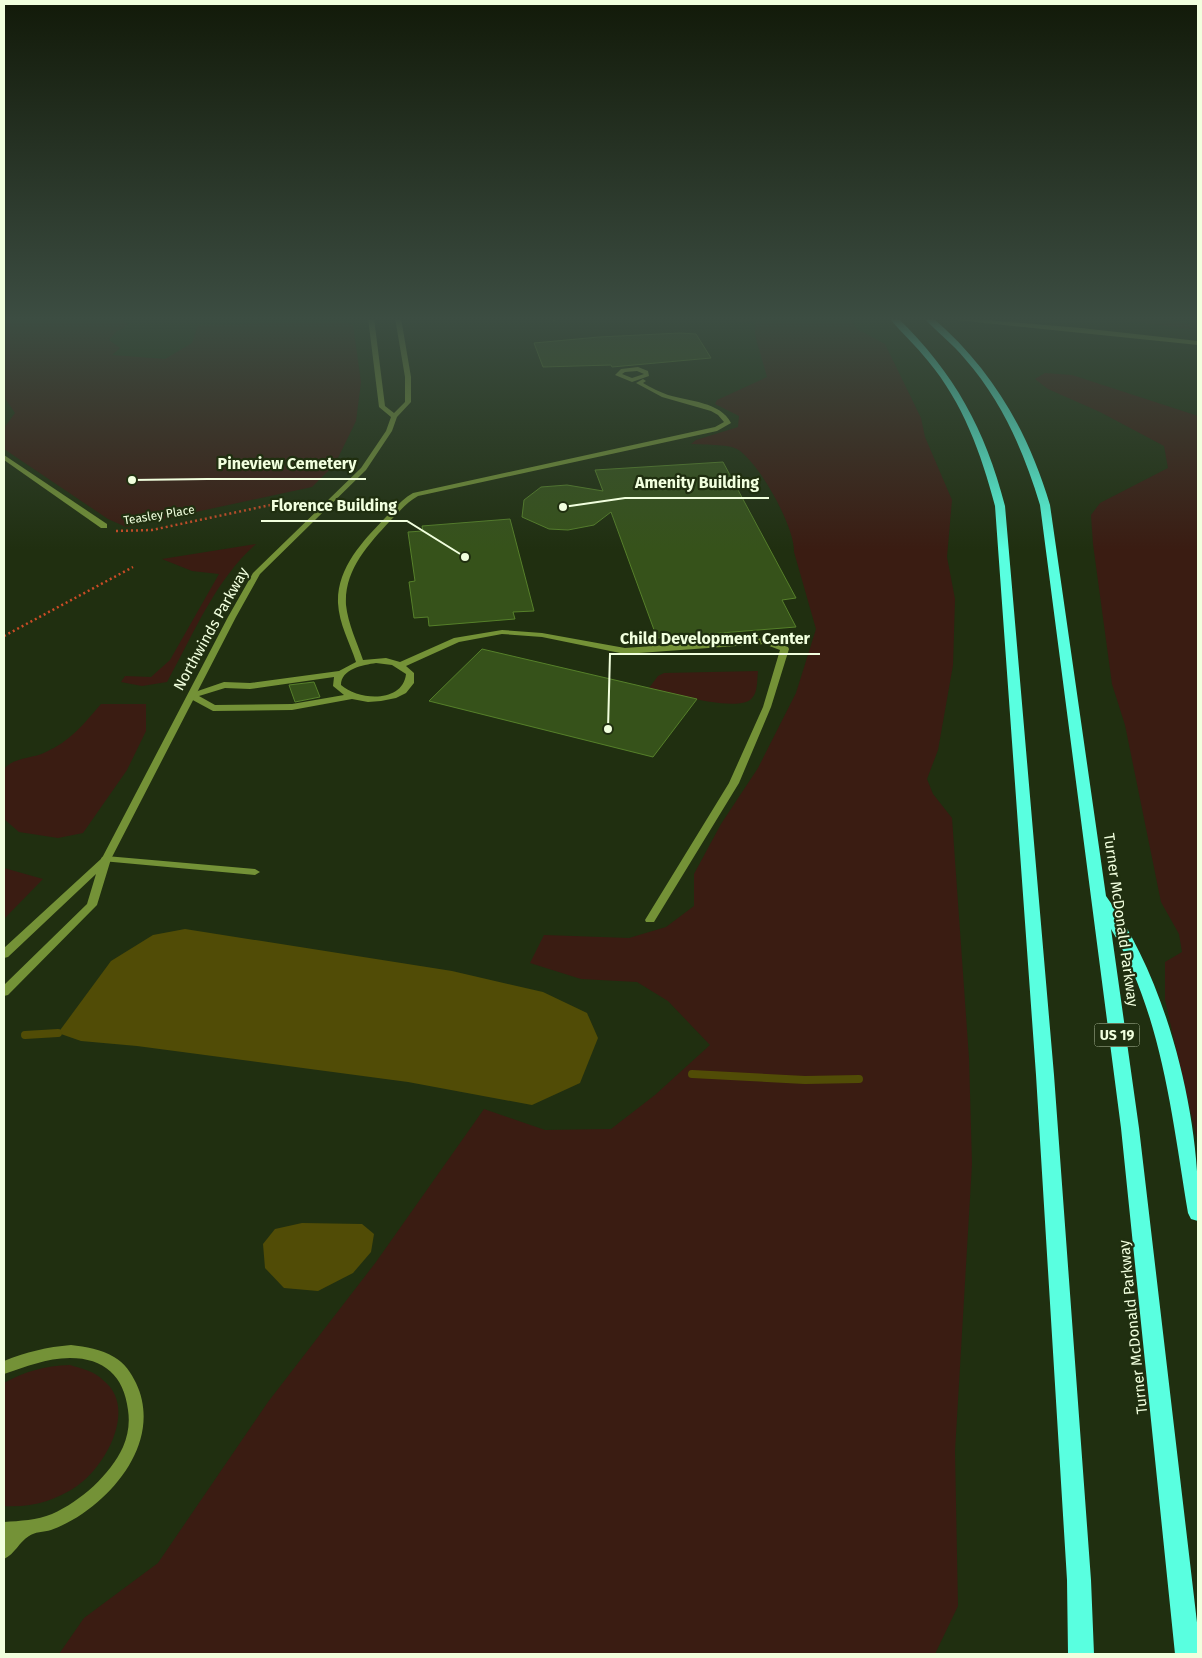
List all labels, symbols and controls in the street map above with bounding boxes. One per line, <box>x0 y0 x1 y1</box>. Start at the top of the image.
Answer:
callout: Pineview Cemetery <box>207 448 366 479</box>
text: Pineview Cemetery <box>218 454 357 473</box>
callout: Amenity Building <box>625 467 769 498</box>
text: Amenity Building <box>634 473 759 492</box>
callout: Florence Building <box>261 490 407 521</box>
text: Florence Building <box>271 496 397 515</box>
street label: Teasley Place <box>122 502 196 528</box>
street label: Northwinds Parkway <box>170 564 253 694</box>
callout: Child Development Center <box>610 623 820 654</box>
text: Child Development Center <box>620 629 811 648</box>
street label: Turner McDonald Parkway <box>1100 832 1142 1009</box>
road number: US 19 <box>1094 1024 1140 1046</box>
street label: Turner McDonald Parkway <box>1115 1238 1151 1415</box>

